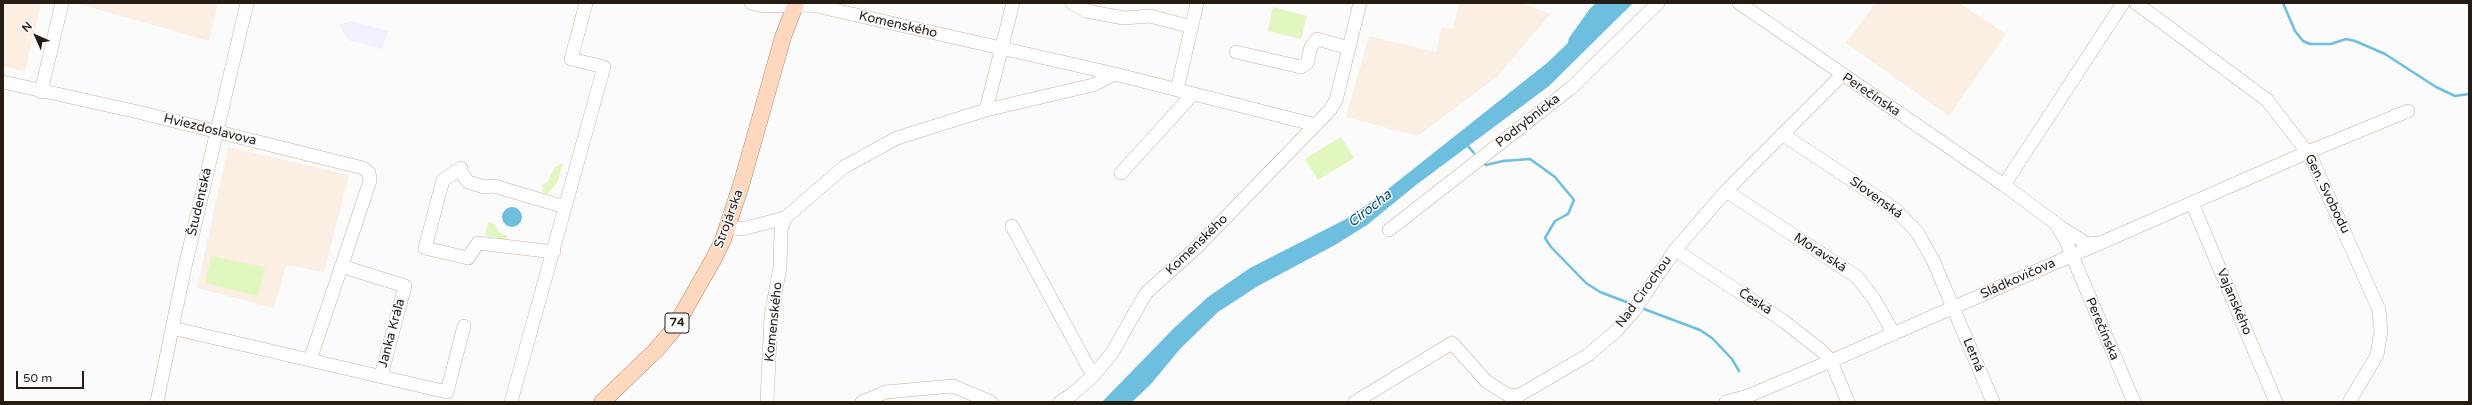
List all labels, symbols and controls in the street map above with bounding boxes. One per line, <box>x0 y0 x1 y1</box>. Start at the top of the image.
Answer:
street label: Komenského <box>857 8 939 42</box>
north arrow <box>16 16 56 56</box>
text: N <box>19 19 35 35</box>
street label: Perečínska <box>1839 70 1903 120</box>
street label: Podrybnícka <box>1493 91 1563 151</box>
street label: Hviezdoslavova <box>162 111 258 149</box>
street label: Gen. Svobodu <box>2301 152 2353 236</box>
street label: Študentská <box>185 166 215 238</box>
street label: Slovenská <box>1847 174 1905 222</box>
street label: Strojárska <box>711 187 747 251</box>
water label: Cirocha <box>1345 187 1395 231</box>
street label: Komenského <box>1163 212 1231 278</box>
street label: Moravská <box>1791 230 1849 276</box>
street label: Nad Cirochou <box>1613 253 1675 331</box>
street label: Sládkovičova <box>1978 256 2058 302</box>
street label: Vajanského <box>2213 266 2255 338</box>
street label: Komenského <box>762 281 786 363</box>
street label: Česká <box>1735 285 1775 319</box>
street label: Perečínska <box>2082 295 2122 363</box>
street label: Janka Kráľa <box>375 297 409 369</box>
road number: 74 <box>665 313 689 333</box>
street label: Letná <box>1959 336 1987 374</box>
scale bar <box>18 363 86 389</box>
text: 50 m <box>23 371 52 385</box>

